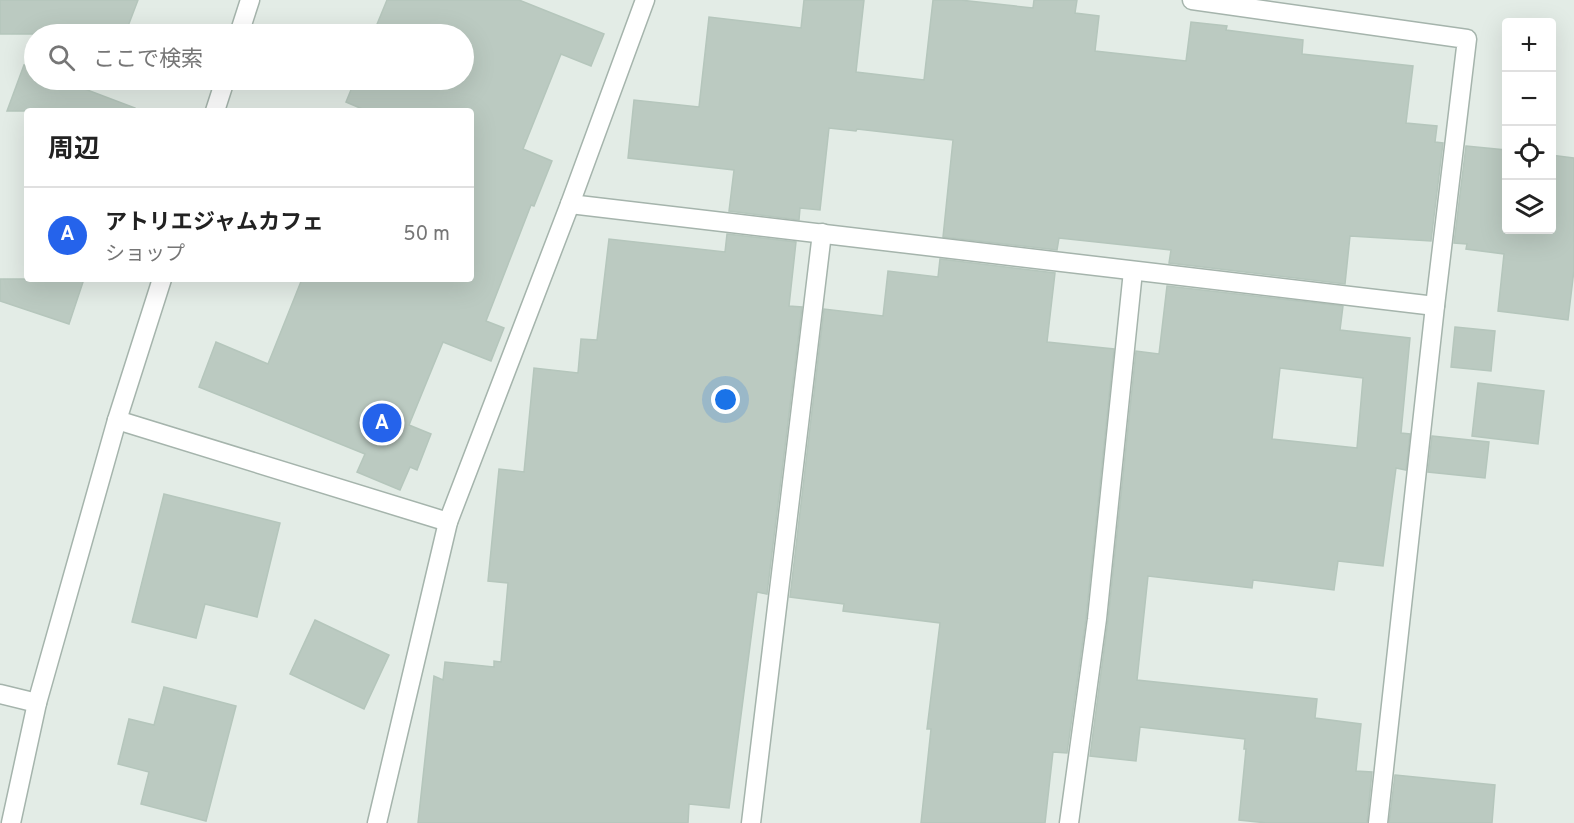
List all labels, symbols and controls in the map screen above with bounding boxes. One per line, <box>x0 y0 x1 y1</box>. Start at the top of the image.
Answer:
map controls <box>1502 18 1556 234</box>
button: + <box>1502 18 1556 72</box>
search box <box>24 24 474 90</box>
icon: search <box>45 41 78 74</box>
text: ここで検索 <box>93 47 203 74</box>
button: − <box>1502 72 1556 126</box>
button: locate <box>1502 126 1556 180</box>
text: 周辺 <box>48 134 100 167</box>
button: layers <box>1502 180 1556 234</box>
text: アトリエジャムカフェ <box>105 210 324 237</box>
text: A <box>60 222 75 248</box>
text: 50 m <box>403 222 450 248</box>
text: ショップ <box>105 242 185 268</box>
your location <box>711 385 740 414</box>
pin: A <box>362 400 401 446</box>

